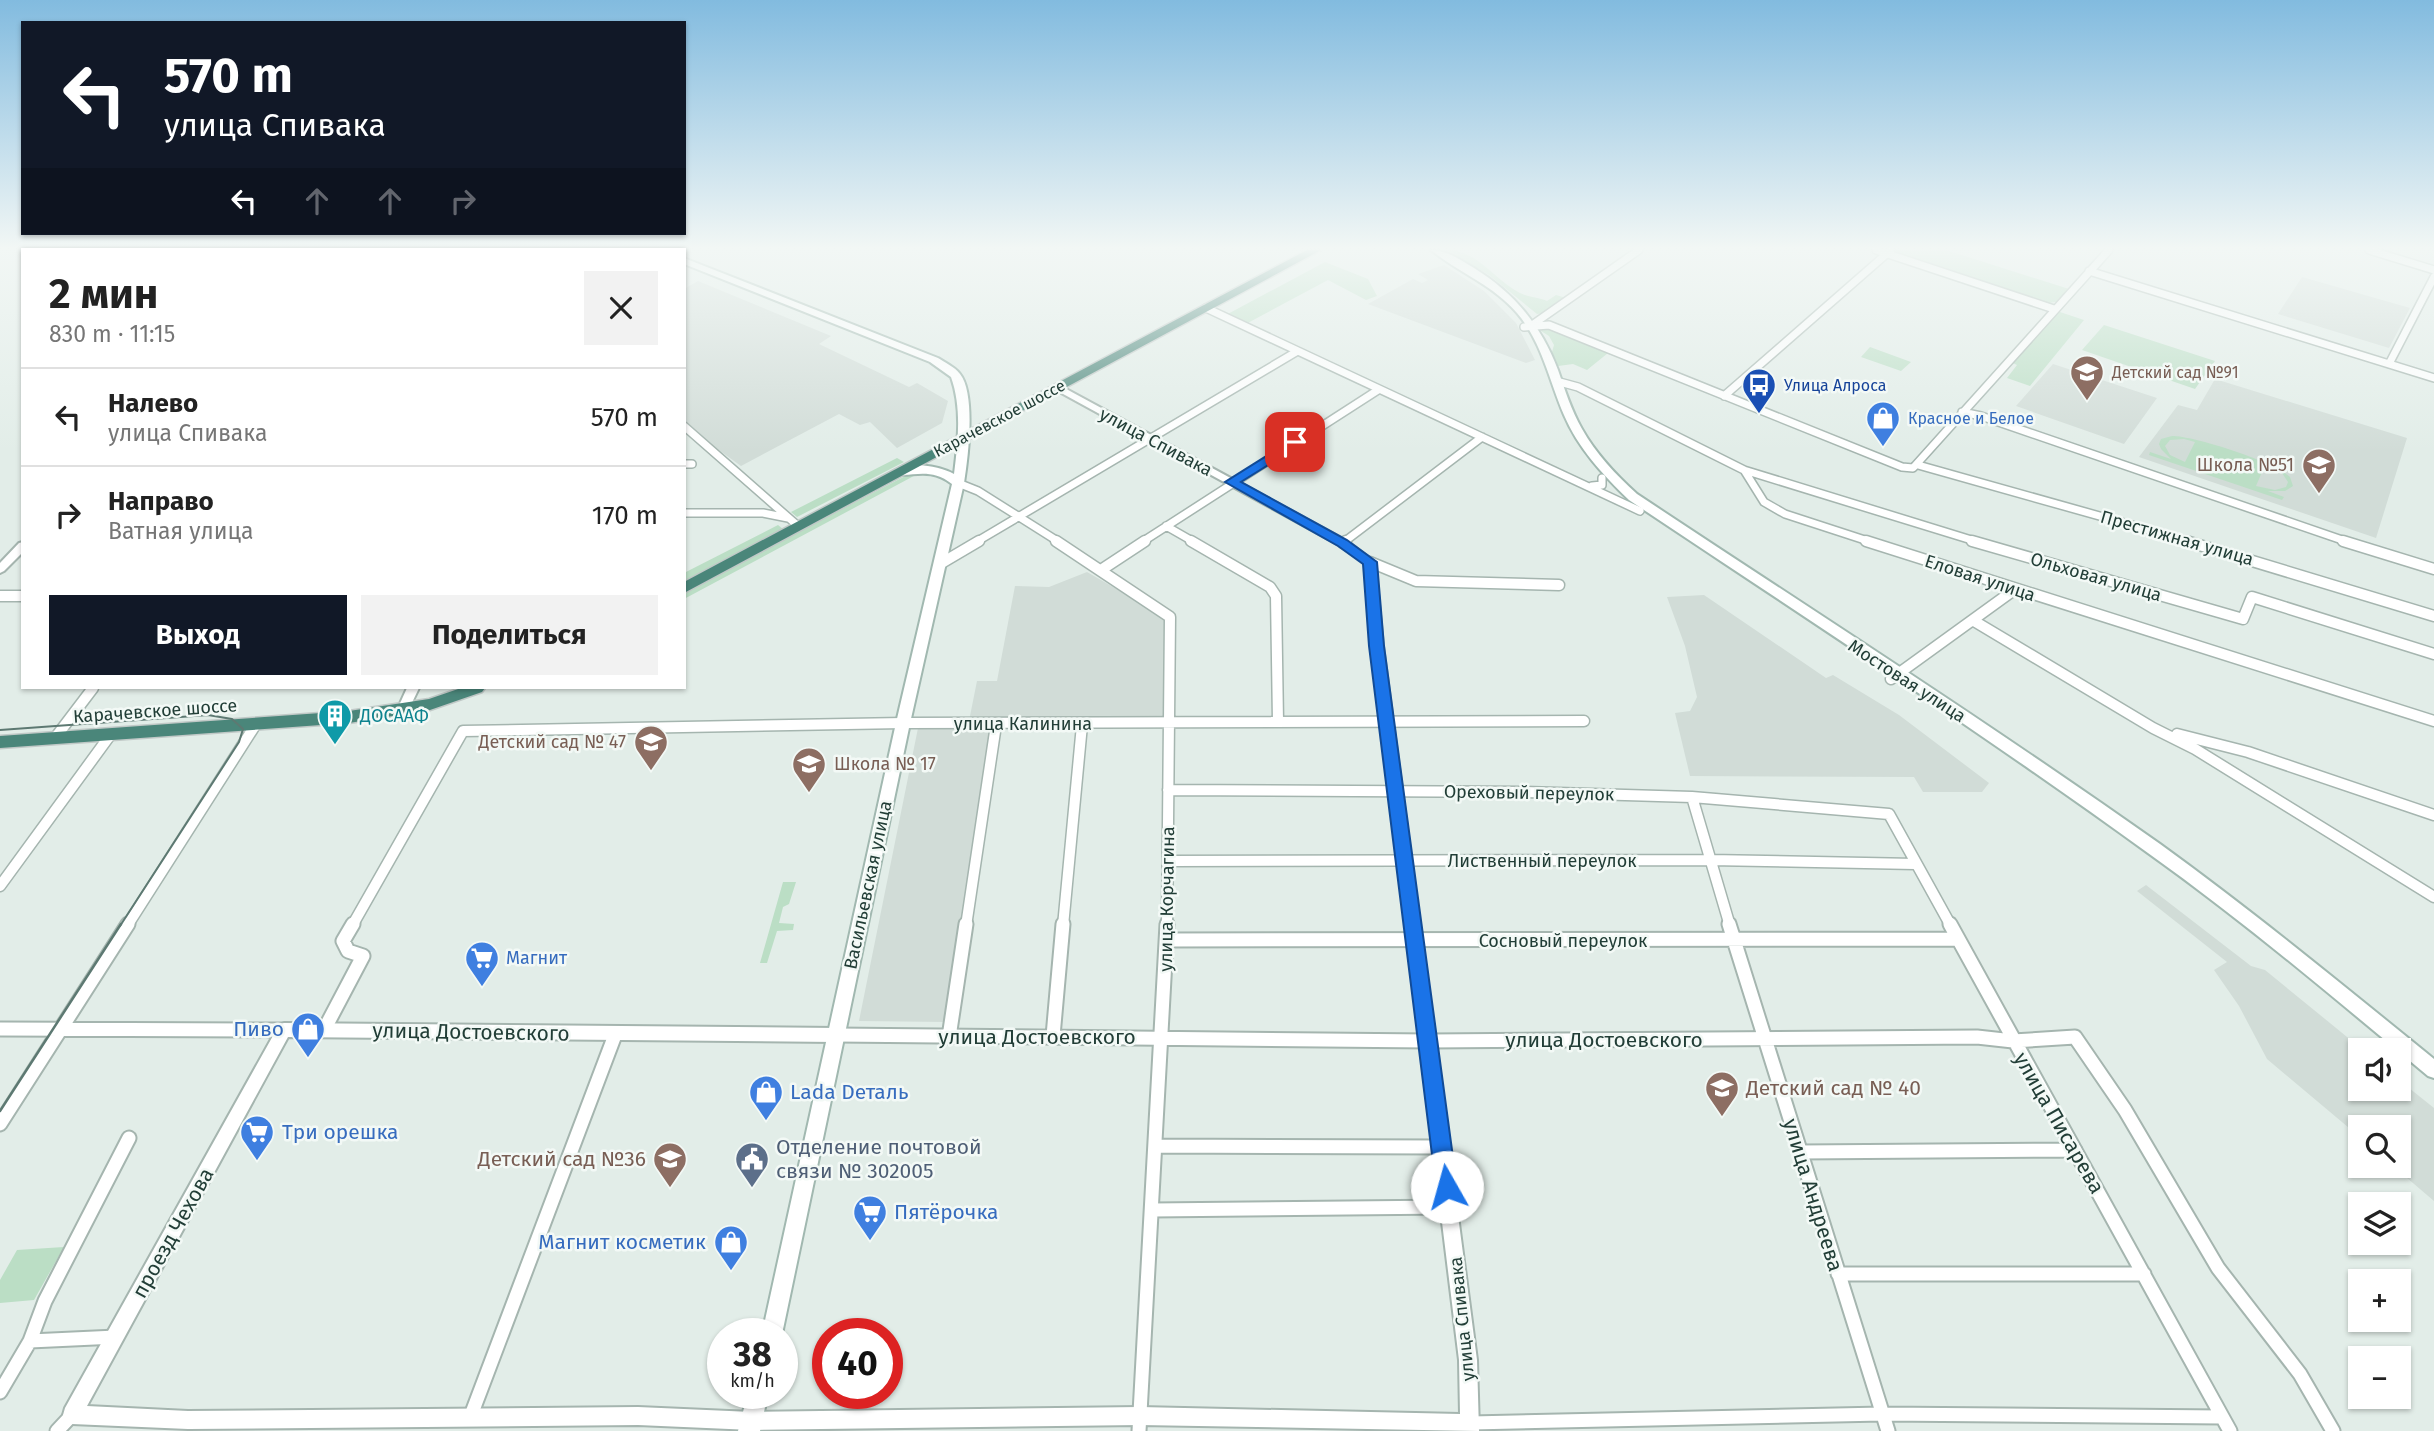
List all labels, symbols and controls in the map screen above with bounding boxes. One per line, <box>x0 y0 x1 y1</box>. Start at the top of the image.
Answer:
text: 570 m <box>164 46 293 105</box>
icon: left <box>49 49 140 140</box>
text: улица Спивака <box>164 106 386 144</box>
icon: left <box>225 182 263 220</box>
icon: ahead <box>298 182 336 220</box>
icon: ahead <box>371 182 409 220</box>
icon: right <box>444 182 482 220</box>
text: 2 мин <box>49 269 158 319</box>
button: close <box>584 271 658 345</box>
text: 830 m · 11:15 <box>49 320 175 348</box>
school or university icon: Детский сад №91 <box>2068 353 2106 402</box>
place label: Детский сад №91 <box>2111 363 2239 382</box>
bus stop icon: Улица Алроса <box>1740 366 1778 415</box>
street label: Карачевское шоссе <box>930 376 1068 461</box>
place label: Улица Алроса <box>1784 376 1886 395</box>
text: Налево <box>108 388 198 419</box>
icon: left <box>49 398 87 436</box>
shop icon: Красное и Белое <box>1864 399 1902 448</box>
text: 570 m <box>591 402 658 433</box>
street label: улица Спивака <box>1096 403 1216 481</box>
place label: Красное и Белое <box>1908 409 2034 428</box>
pin <box>1265 412 1325 472</box>
text: улица Спивака <box>108 419 267 447</box>
icon: arrive <box>1276 423 1314 461</box>
school or university icon: Школа №51 <box>2300 446 2338 495</box>
place label: Школа №51 <box>2197 454 2294 476</box>
text: Направо <box>108 486 214 517</box>
icon: right <box>49 496 87 534</box>
text: 170 m <box>592 500 658 531</box>
street label: Престижная улица <box>2098 506 2256 570</box>
text: Ватная улица <box>108 517 253 545</box>
street label: Ольховая улица <box>2028 548 2164 606</box>
street label: Еловая улица <box>1922 550 2038 606</box>
button: Выход <box>49 595 347 675</box>
button: Поделиться <box>361 595 658 675</box>
street label: Мостовая улица <box>1844 635 1970 727</box>
street label: Карачевское шоссе <box>72 694 238 728</box>
building icon: ДОСААФ <box>316 697 354 746</box>
place label: ДОСААФ <box>359 705 429 727</box>
street label: улица Калинина <box>954 713 1092 735</box>
school or university icon: Детский сад № 47 <box>632 723 670 772</box>
place label: Детский сад № 47 <box>478 731 626 753</box>
school or university icon: Школа № 17 <box>790 745 828 794</box>
place label: Школа № 17 <box>834 753 936 775</box>
street label: Ореховый переулок <box>1444 781 1615 805</box>
street label: Васильевская улица <box>839 799 897 971</box>
street label: улица Корчагина <box>1155 826 1179 972</box>
street label: Лиственный переулок <box>1447 850 1637 872</box>
street label: Сосновый переулок <box>1479 930 1648 952</box>
supermarket icon: Магнит <box>463 939 501 988</box>
place label: Магнит <box>506 947 568 969</box>
shop icon: Пиво <box>289 1010 327 1059</box>
place label: Пиво <box>233 1016 284 1042</box>
street label: улица Достоевского <box>372 1017 570 1047</box>
street label: улица Достоевского <box>938 1024 1136 1050</box>
street label: улица Достоевского <box>1505 1027 1703 1053</box>
map controls <box>2348 1038 2411 1409</box>
button: sound <box>2348 1038 2411 1101</box>
street label: улица Писарева <box>2008 1048 2110 1198</box>
school or university icon: Детский сад № 40 <box>1703 1069 1741 1118</box>
shop icon: Lada Dеталь <box>747 1073 785 1122</box>
place label: Детский сад № 40 <box>1745 1075 1921 1101</box>
place label: Lada Dеталь <box>790 1079 909 1105</box>
supermarket icon: Три орешка <box>238 1113 276 1162</box>
street label: улица Андреева <box>1777 1115 1849 1275</box>
button: search <box>2348 1115 2411 1178</box>
place label: Три орешка <box>282 1119 398 1145</box>
place label: Отделение почтовой связи № 302005 <box>776 1134 982 1184</box>
school or university icon: Детский сад №36 <box>651 1140 689 1189</box>
public building icon: Отделение почтовой связи № 302005 <box>733 1140 771 1189</box>
place label: Детский сад №36 <box>477 1146 646 1172</box>
position arrow <box>1410 1150 1484 1224</box>
street label: проезд Чехова <box>126 1163 220 1303</box>
button: layers <box>2348 1192 2411 1255</box>
supermarket icon: Пятёрочка <box>851 1193 889 1242</box>
place label: Пятёрочка <box>894 1199 998 1225</box>
shop icon: Магнит косметик <box>712 1223 750 1272</box>
place label: Магнит косметик <box>538 1229 706 1255</box>
street label: улица Спивака <box>1445 1256 1479 1382</box>
button: + <box>2348 1269 2411 1332</box>
speed limit sign: 40 <box>812 1318 903 1409</box>
text: 38 <box>733 1333 772 1375</box>
button: − <box>2348 1346 2411 1409</box>
text: km/h <box>730 1370 775 1392</box>

